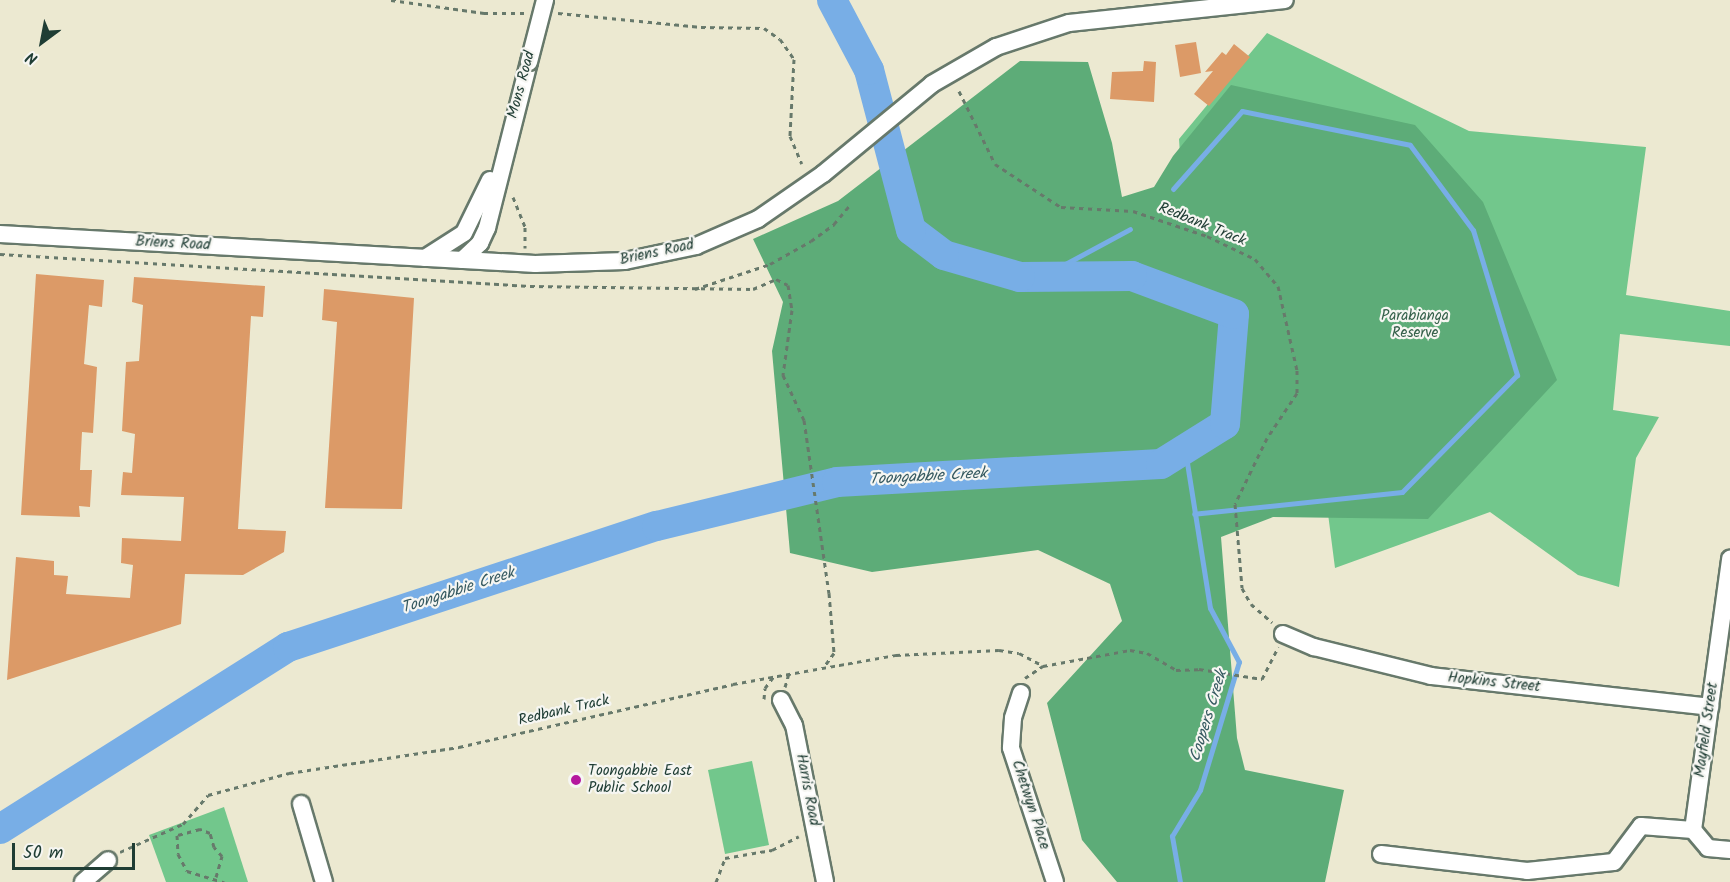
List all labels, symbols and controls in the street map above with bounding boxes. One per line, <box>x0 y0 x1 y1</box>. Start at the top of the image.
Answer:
north arrow <box>12 12 72 72</box>
text: N <box>21 44 43 71</box>
street label: Mons Road <box>504 49 540 121</box>
street label: Redbank Track <box>1156 199 1248 251</box>
street label: Briens Road <box>135 233 211 255</box>
street label: Briens Road <box>618 236 696 270</box>
park label: Parabianga Reserve <box>1381 307 1449 342</box>
water label: Toongabbie Creek <box>869 464 987 490</box>
water label: Toongabbie Creek <box>399 564 517 618</box>
water label: Coopers Creek <box>1186 668 1232 764</box>
street label: Hopkins Street <box>1447 669 1541 697</box>
street label: Mayfield Street <box>1691 681 1723 779</box>
street label: Redbank Track <box>517 692 611 730</box>
street label: Harris Road <box>791 752 823 828</box>
street label: Chetwyn Place <box>1007 758 1053 852</box>
place label: Toongabbie East Public School <box>588 762 692 797</box>
marker: Toongabbie East Public School <box>569 773 583 787</box>
scale bar <box>15 831 138 869</box>
text: 50 m <box>23 839 63 868</box>

